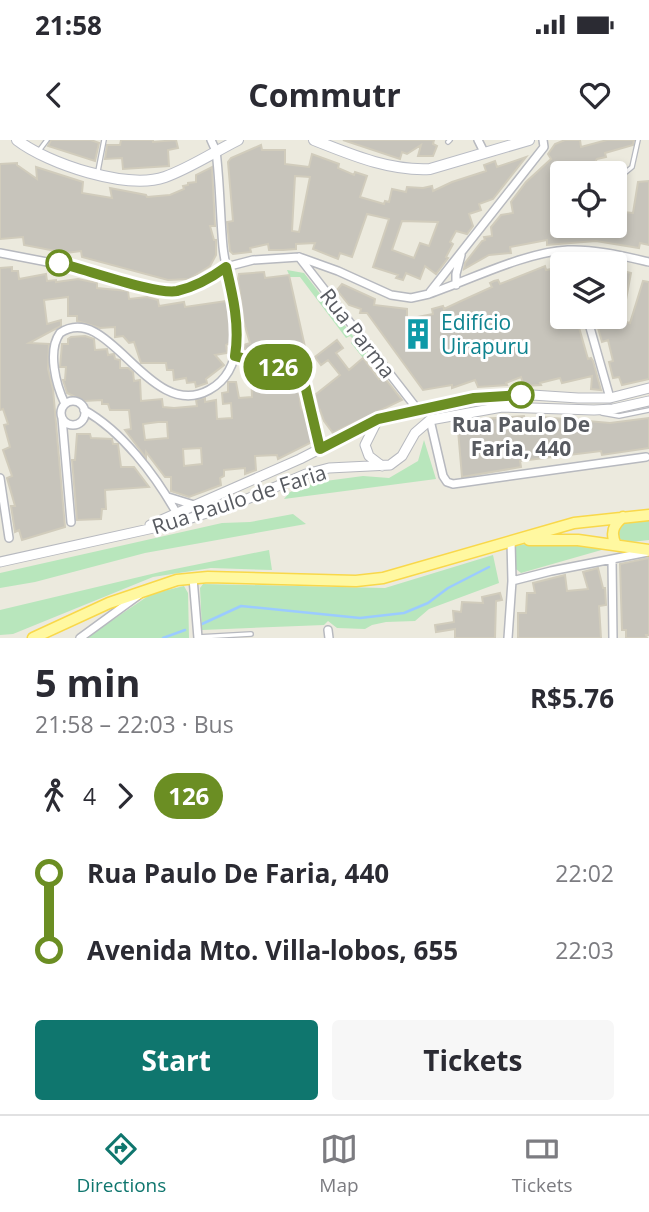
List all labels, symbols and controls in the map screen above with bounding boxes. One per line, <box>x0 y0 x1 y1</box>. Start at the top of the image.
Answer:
text: 21:58 <box>35 7 102 43</box>
text: Commutr <box>248 73 401 116</box>
icon: back <box>35 76 73 114</box>
icon: heart <box>576 76 614 114</box>
map controls <box>550 161 627 329</box>
button: locate <box>550 161 627 238</box>
unlabelled marker <box>46 250 72 276</box>
button: layers <box>550 252 627 329</box>
street label: Rua Parma <box>314 282 402 384</box>
place label: Edifício Uirapuru <box>441 308 529 360</box>
building icon: Edifício Uirapuru <box>401 317 435 351</box>
line badge: 126 <box>238 344 318 390</box>
text: 126 <box>257 350 299 383</box>
marker: Rua Paulo De Faria, 440 <box>508 382 534 408</box>
place label: Rua Paulo De Faria, 440 <box>452 410 590 462</box>
street label: Rua Paulo de Faria <box>148 458 330 540</box>
text: 5 min <box>35 656 140 708</box>
text: R$5.76 <box>530 680 614 716</box>
text: 21:58 – 22:03 · Bus <box>35 708 234 740</box>
icon: walk <box>35 777 73 815</box>
icon: forward <box>106 777 144 815</box>
text: 126 <box>168 779 209 812</box>
text: 4 <box>83 780 96 812</box>
text: Rua Paulo De Faria, 440 <box>87 855 389 891</box>
text: 22:02 <box>555 857 614 889</box>
text: Avenida Mto. Villa-lobos, 655 <box>87 932 458 968</box>
text: 22:03 <box>555 934 614 966</box>
button: Start <box>35 1020 318 1100</box>
button: Tickets <box>332 1020 614 1100</box>
tab: Directions <box>77 1130 166 1198</box>
tab: Map <box>319 1130 359 1198</box>
tab: Tickets <box>512 1130 572 1198</box>

